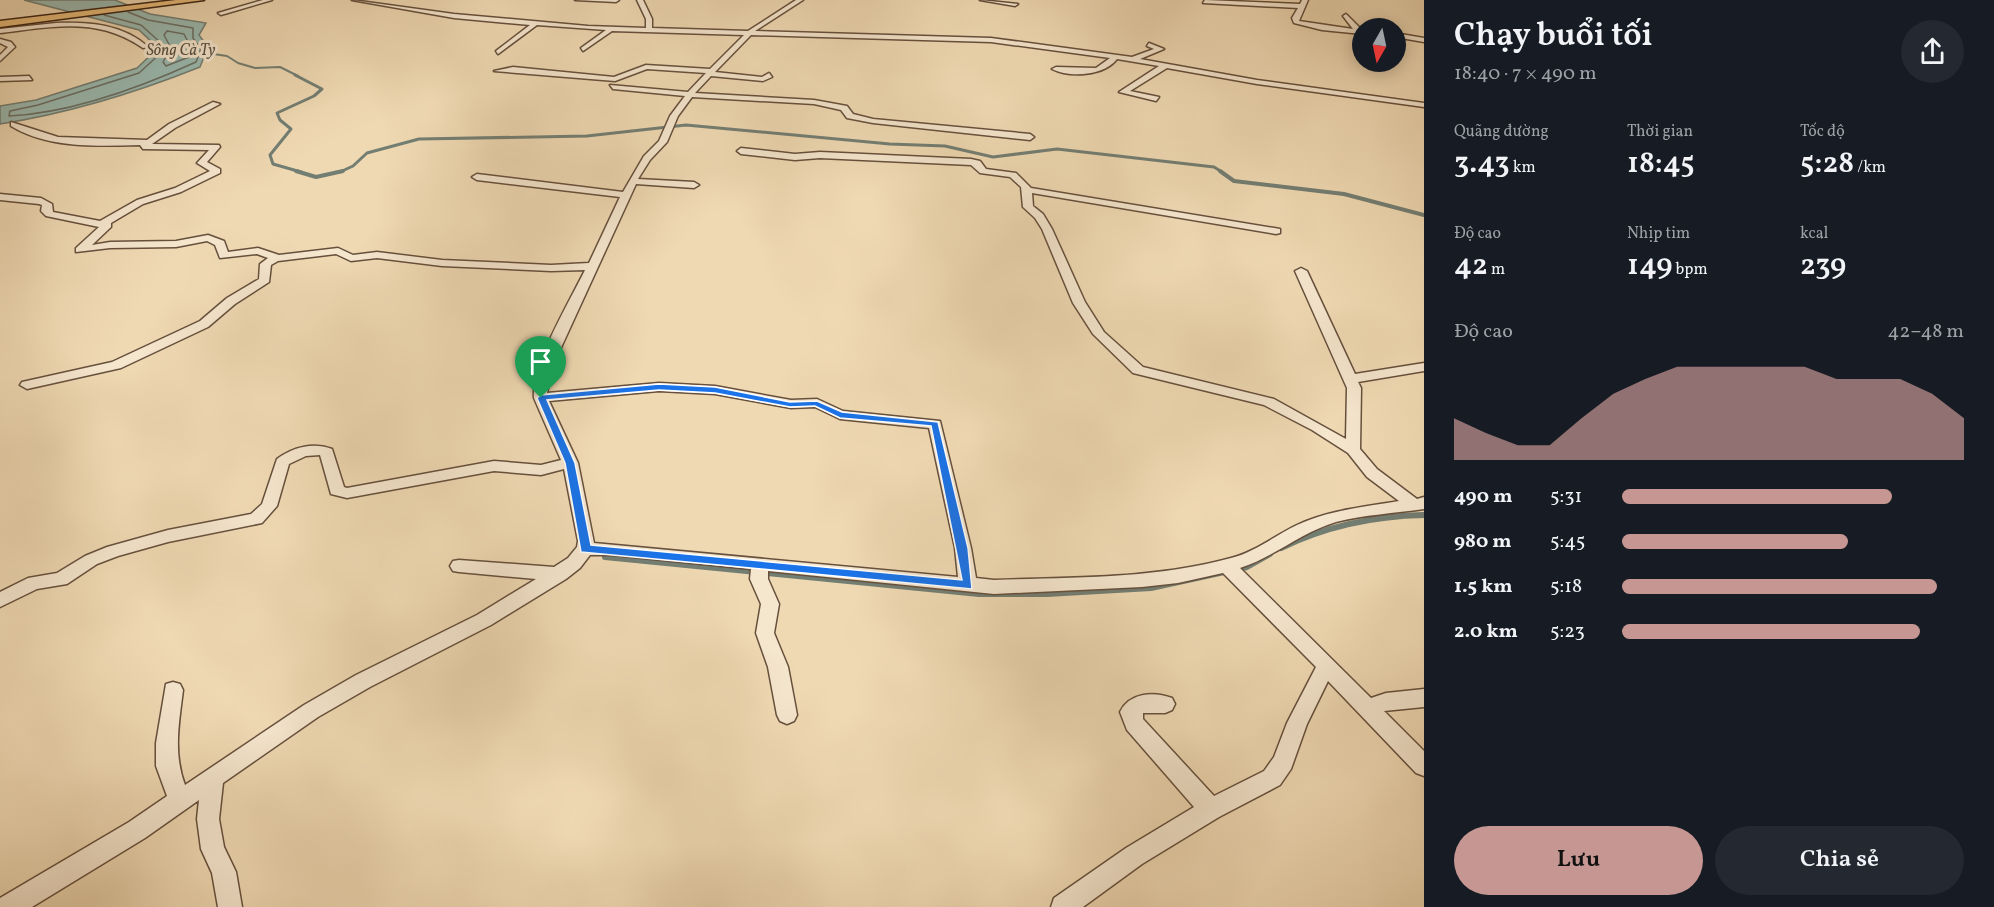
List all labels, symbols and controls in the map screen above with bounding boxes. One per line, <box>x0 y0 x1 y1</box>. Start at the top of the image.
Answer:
text: Chạy buổi tối <box>1454 14 1652 60</box>
north arrow <box>1352 18 1406 72</box>
map controls <box>1352 18 1406 72</box>
button: share <box>1901 20 1964 83</box>
water label: Sông Cà Ty <box>146 40 216 62</box>
text: 18:40 · 7 × 490 m <box>1454 60 1597 88</box>
text: Quãng đường <box>1454 121 1549 143</box>
text: Thời gian <box>1627 121 1693 143</box>
text: Tốc độ <box>1800 121 1845 143</box>
text: 3.43 <box>1454 143 1510 185</box>
text: 18:45 <box>1627 143 1695 185</box>
text: 5:28 <box>1800 143 1854 185</box>
text: km <box>1510 157 1536 179</box>
text: /km <box>1854 157 1886 179</box>
text: Độ cao <box>1454 223 1501 245</box>
text: Nhịp tim <box>1627 223 1690 245</box>
text: kcal <box>1800 223 1828 245</box>
text: 42 <box>1454 245 1488 287</box>
text: 149 <box>1627 245 1672 287</box>
text: 239 <box>1800 245 1846 287</box>
text: m <box>1488 259 1505 281</box>
text: bpm <box>1672 259 1708 281</box>
text: Độ cao <box>1454 318 1513 346</box>
text: 42–48 m <box>1888 318 1964 346</box>
pin <box>515 336 566 398</box>
icon: arrive <box>524 345 557 378</box>
text: 490 m <box>1454 483 1513 511</box>
text: 5:31 <box>1550 483 1582 511</box>
text: 980 m <box>1454 528 1512 556</box>
text: 5:45 <box>1550 528 1585 556</box>
text: 1.5 km <box>1454 573 1513 601</box>
text: 5:18 <box>1550 573 1582 601</box>
text: 2.0 km <box>1454 618 1518 646</box>
text: 5:23 <box>1550 618 1585 646</box>
button: Lưu <box>1454 826 1703 895</box>
button: Chia sẻ <box>1715 826 1964 895</box>

